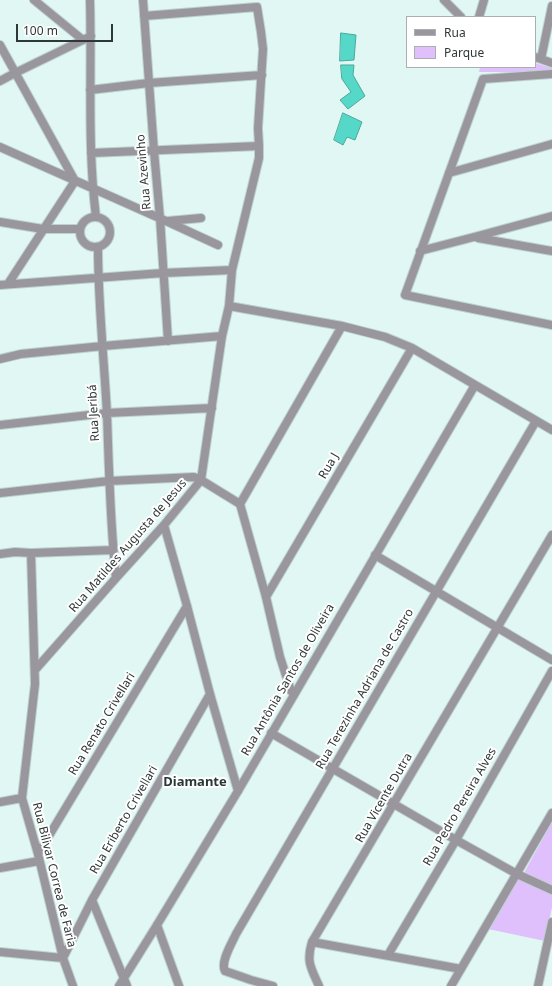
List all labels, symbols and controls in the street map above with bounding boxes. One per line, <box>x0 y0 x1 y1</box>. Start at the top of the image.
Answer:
scale bar <box>18 16 115 42</box>
legend <box>406 16 536 68</box>
text: 100 m <box>23 22 58 39</box>
text: Rua <box>444 24 466 41</box>
text: Parque <box>444 44 484 61</box>
street label: Rua Azevinho <box>134 134 154 210</box>
street label: Rua Jeribá <box>85 384 103 442</box>
street label: Rua J <box>316 450 342 482</box>
street label: Rua Matildes Augusta de Jesus <box>66 476 190 616</box>
street label: Rua Antônia Santos de Oliveira <box>238 601 338 759</box>
street label: Rua Terezinha Adriana de Castro <box>313 606 417 772</box>
street label: Rua Renato Crivellari <box>66 670 138 778</box>
street label: Rua Pedro Pereira Alves <box>420 745 500 869</box>
street label: Rua Vicente Dutra <box>352 751 416 845</box>
street label: Rua Eriberto Crivellari <box>87 763 161 877</box>
district label: Diamante <box>163 774 227 790</box>
street label: Rua Bilivar Correa de Faria <box>29 801 79 949</box>

